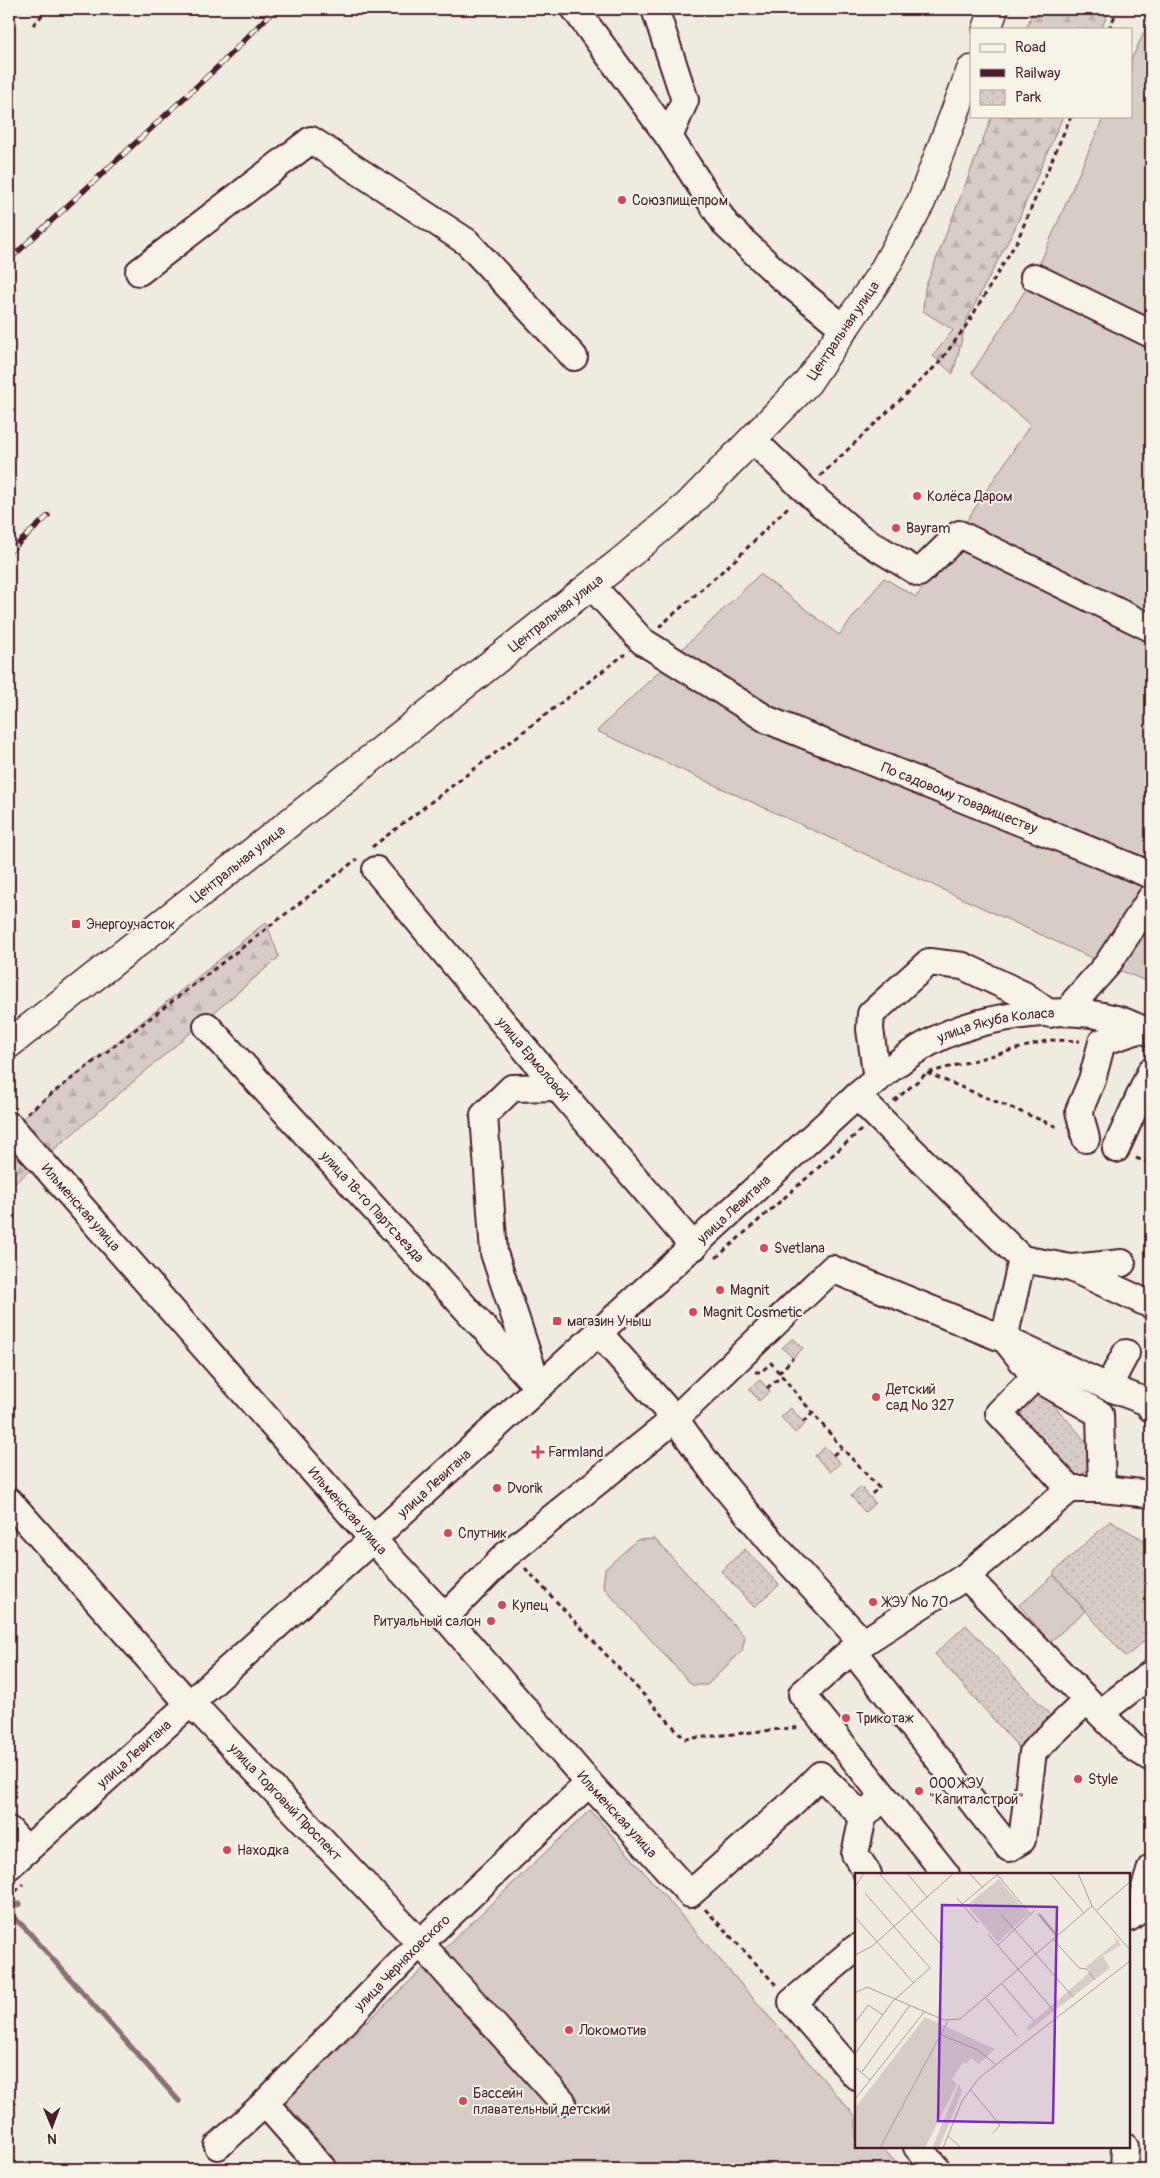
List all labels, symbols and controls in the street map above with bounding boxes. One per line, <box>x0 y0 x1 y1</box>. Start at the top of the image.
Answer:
legend <box>970 28 1132 118</box>
text: Road <box>1015 38 1046 57</box>
text: Railway <box>1015 64 1061 83</box>
text: Park <box>1015 88 1042 107</box>
place label: Союзпищепром <box>632 192 728 209</box>
marker: Союзпищепром <box>616 194 628 206</box>
street label: Центральная улица <box>803 278 882 383</box>
place label: Колёса Даром <box>927 488 1012 505</box>
marker: Колёса Даром <box>911 490 923 502</box>
place label: Bayram <box>906 520 950 537</box>
marker: Bayram <box>890 522 902 534</box>
street label: Центральная улица <box>505 570 606 656</box>
street label: По садовому товариществу <box>879 758 1040 837</box>
street label: Центральная улица <box>187 821 288 906</box>
place label: Энергоучасток <box>86 916 175 933</box>
marker: Энергоучасток <box>70 918 82 930</box>
street label: улица Якуба Коласа <box>933 1004 1055 1046</box>
street label: улица Ермоловой <box>493 1013 574 1104</box>
street label: улица 18-го Партсъезда <box>317 1147 428 1266</box>
street label: Ильменская улица <box>38 1160 124 1254</box>
street label: улица Левитана <box>693 1171 774 1248</box>
place label: Svetlana <box>774 1240 825 1257</box>
marker: Svetlana <box>758 1242 770 1254</box>
place label: Magnit <box>730 1282 770 1299</box>
marker: Magnit <box>714 1284 726 1296</box>
place label: Magnit Cosmetic <box>703 1304 803 1321</box>
marker: Magnit Cosmetic <box>687 1306 699 1318</box>
place label: магазин Уныш <box>567 1313 651 1330</box>
marker: магазин Уныш <box>551 1315 563 1327</box>
place label: Детский сад № 327 <box>885 1381 955 1414</box>
marker: Детский сад № 327 <box>870 1391 882 1403</box>
place label: Farmland <box>548 1444 604 1461</box>
street label: улица Левитана <box>393 1445 474 1522</box>
marker: Farmland <box>532 1446 544 1458</box>
street label: Ильменская улица <box>305 1463 391 1558</box>
place label: Dvorik <box>507 1480 543 1497</box>
marker: Dvorik <box>491 1482 503 1494</box>
place label: Спутник <box>458 1525 507 1542</box>
marker: Спутник <box>442 1527 454 1539</box>
place label: ЖЭУ № 70 <box>881 1594 948 1611</box>
marker: ЖЭУ № 70 <box>867 1596 879 1608</box>
place label: Купец <box>512 1597 549 1614</box>
marker: Купец <box>496 1599 508 1611</box>
place label: Ритуальный салон <box>373 1613 481 1630</box>
marker: Ритуальный салон <box>485 1615 497 1627</box>
place label: Трикотаж <box>856 1710 914 1727</box>
marker: Трикотаж <box>840 1712 852 1724</box>
street label: улица Левитана <box>93 1716 174 1792</box>
street label: улица Торговый Проспект <box>225 1739 346 1864</box>
street label: Ильменская улица <box>574 1767 661 1861</box>
place label: Style <box>1088 1771 1118 1788</box>
marker: Style <box>1072 1773 1084 1785</box>
place label: ООО ЖЭУ "Капиталстрой" <box>929 1775 1024 1808</box>
marker: ООО ЖЭУ "Капиталстрой" <box>913 1785 925 1797</box>
place label: Находка <box>237 1842 289 1859</box>
marker: Находка <box>221 1844 233 1856</box>
inset map <box>855 1873 1130 2148</box>
street label: улица Черняховского <box>350 1910 454 2015</box>
place label: Локомотив <box>578 2022 647 2039</box>
marker: Локомотив <box>563 2024 575 2036</box>
place label: Бассейн плавательный детский <box>473 2085 610 2118</box>
marker: Бассейн плавательный детский <box>457 2095 469 2107</box>
north arrow <box>28 2100 78 2150</box>
text: N <box>47 2130 57 2147</box>

